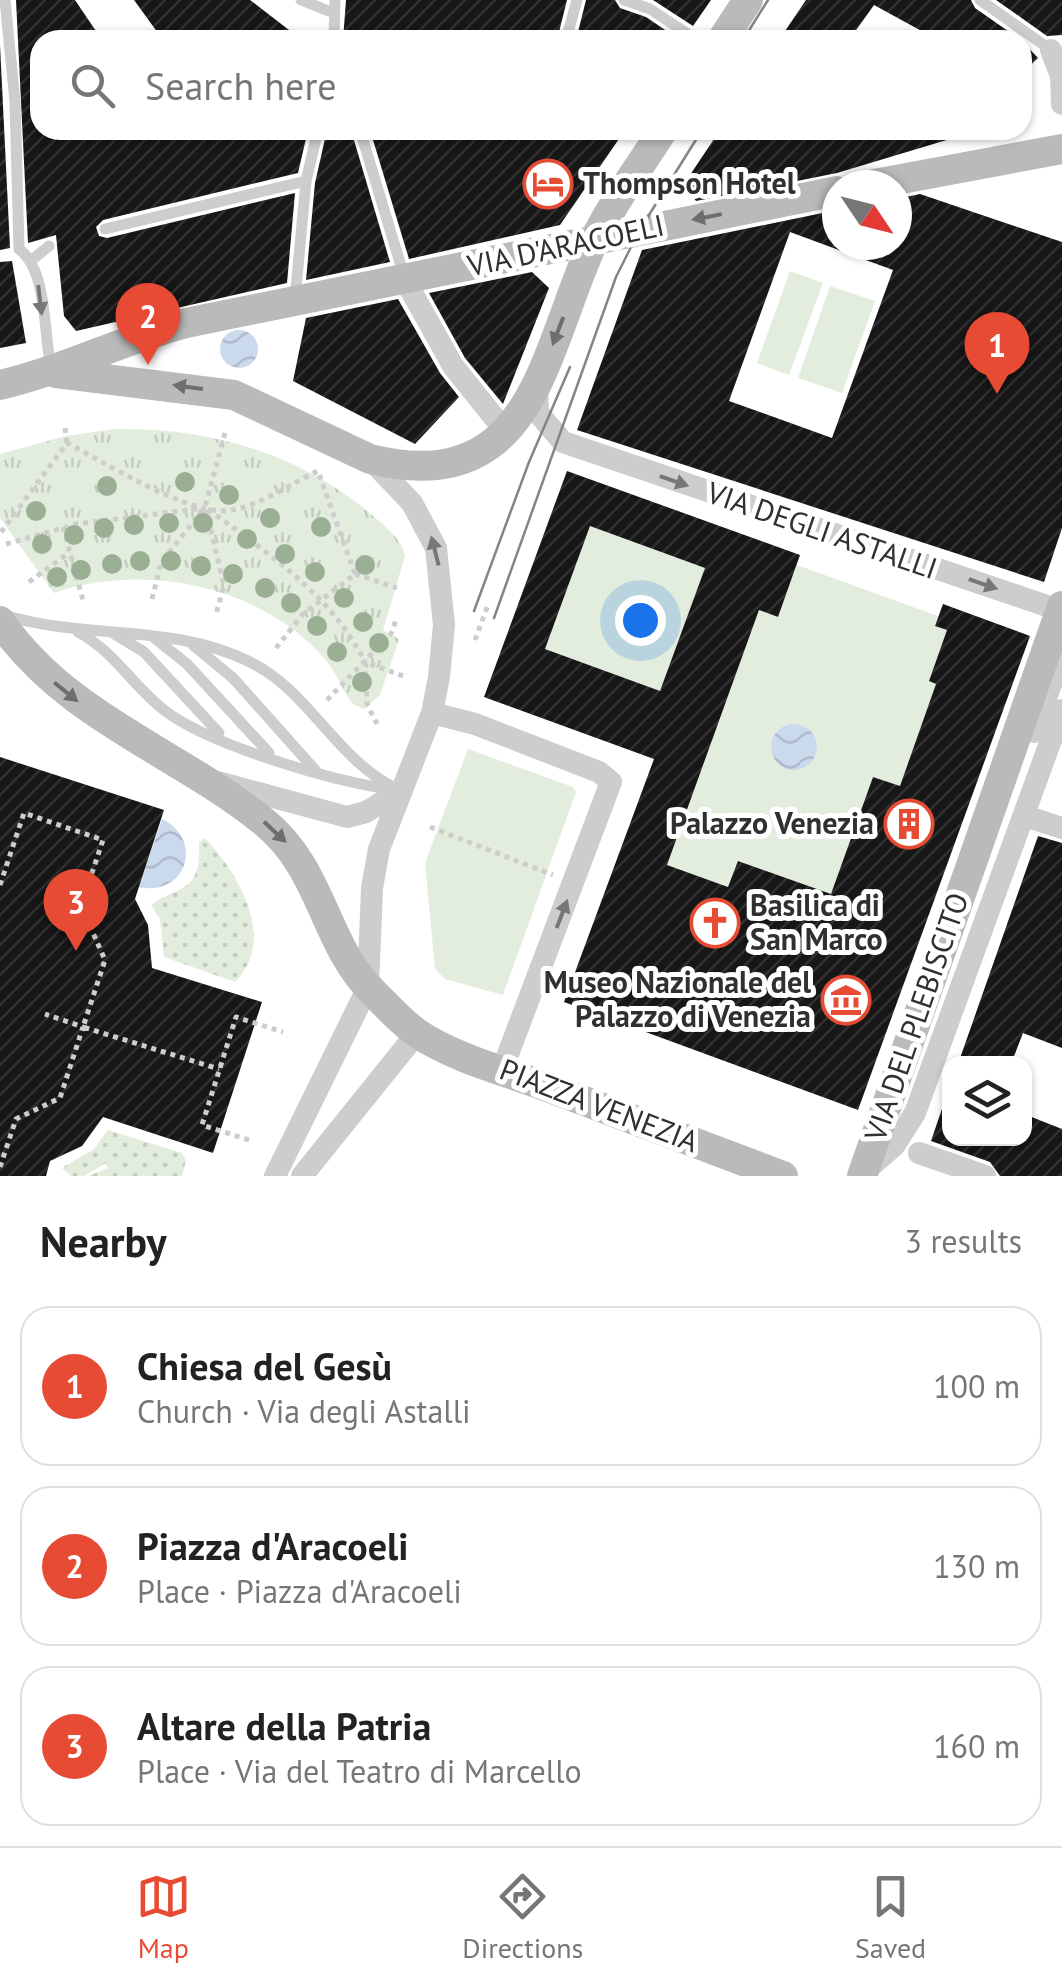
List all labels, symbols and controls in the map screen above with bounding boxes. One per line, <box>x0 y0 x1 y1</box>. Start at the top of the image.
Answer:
search box <box>30 30 1032 140</box>
icon: search <box>65 58 120 113</box>
text: Search here <box>145 61 337 110</box>
hotel icon: Thompson Hotel <box>522 158 574 210</box>
place label: Thompson Hotel <box>583 163 796 202</box>
north arrow <box>822 170 912 260</box>
street label: VIA D'ARACOELI <box>463 205 668 285</box>
one-way arrow <box>691 210 722 226</box>
pin: 2 <box>116 282 180 365</box>
one-way arrow <box>32 284 48 316</box>
pin: 1 <box>964 312 1030 394</box>
one-way arrow <box>549 317 565 347</box>
one-way arrow <box>172 378 204 394</box>
street label: VIA DEGLI ASTALLI <box>701 472 943 587</box>
one-way arrow <box>660 474 690 489</box>
one-way arrow <box>427 535 442 566</box>
one-way arrow <box>968 578 998 593</box>
your location <box>615 595 666 646</box>
one-way arrow <box>54 681 79 702</box>
building icon: Palazzo Venezia <box>883 798 935 850</box>
place label: Palazzo Venezia <box>670 803 874 842</box>
one-way arrow <box>263 820 287 843</box>
pin: 3 <box>44 868 108 951</box>
place label: Basilica di San Marco <box>750 885 883 958</box>
street label: VIA DEL PLEBISCITO <box>854 887 976 1147</box>
church icon: Basilica di San Marco <box>689 897 741 949</box>
one-way arrow <box>555 899 571 929</box>
place label: Museo Nazionale del Palazzo di Venezia <box>544 962 811 1035</box>
museum icon: Museo Nazionale del Palazzo di Venezia <box>820 974 872 1026</box>
street label: PIAZZA VENEZIA <box>495 1049 705 1161</box>
map controls <box>942 1056 1032 1146</box>
button: layers <box>942 1056 1032 1146</box>
text: Nearby <box>40 1214 167 1269</box>
text: 3 results <box>904 1220 1022 1262</box>
text: Chiesa del Gesù <box>137 1341 392 1390</box>
text: 1 <box>65 1365 84 1407</box>
text: 100 m <box>933 1365 1020 1407</box>
text: Church · Via degli Astalli <box>137 1390 471 1432</box>
text: Piazza d'Aracoeli <box>137 1521 408 1570</box>
text: 2 <box>65 1545 84 1587</box>
text: 130 m <box>933 1545 1020 1587</box>
text: Place · Piazza d'Aracoeli <box>137 1570 462 1612</box>
text: Altare della Patria <box>137 1701 431 1750</box>
text: 3 <box>65 1725 84 1767</box>
text: 160 m <box>933 1725 1020 1767</box>
text: Place · Via del Teatro di Marcello <box>137 1750 582 1792</box>
tab: Map <box>136 1869 191 1966</box>
tab: Directions <box>462 1869 583 1966</box>
tab: Saved <box>855 1869 926 1966</box>

